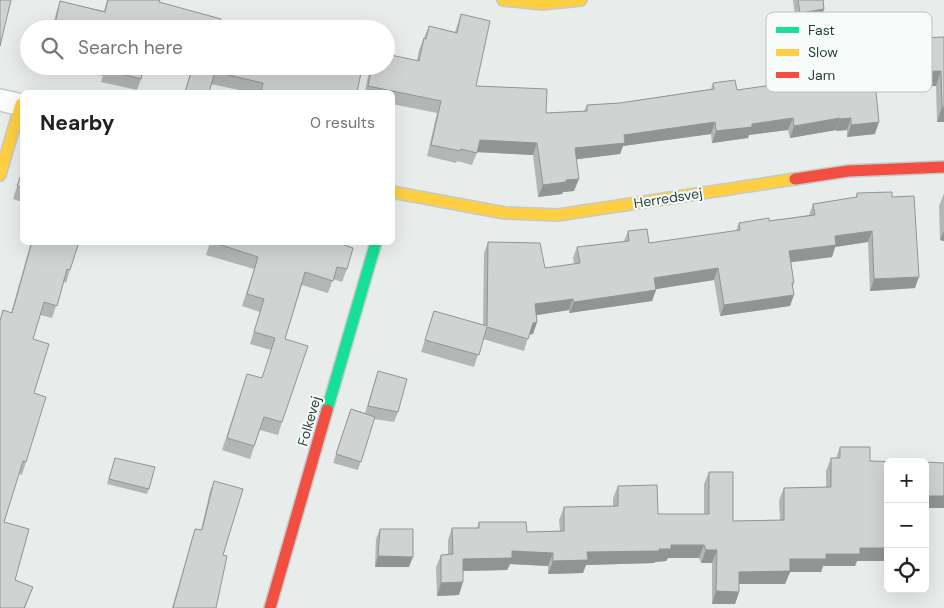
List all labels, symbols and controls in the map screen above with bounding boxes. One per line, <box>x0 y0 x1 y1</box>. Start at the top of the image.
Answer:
legend <box>766 12 932 92</box>
search box <box>20 20 395 75</box>
text: Fast <box>808 21 835 39</box>
icon: search <box>38 34 66 62</box>
text: Search here <box>78 35 183 60</box>
text: Slow <box>808 43 838 61</box>
text: Jam <box>808 66 835 84</box>
text: Nearby <box>40 109 114 137</box>
text: 0 results <box>310 112 375 133</box>
street label: Herredsvej <box>632 184 704 212</box>
street label: Folkevej <box>293 394 325 448</box>
map controls <box>884 458 929 593</box>
button: + <box>884 458 929 503</box>
button: − <box>884 503 929 548</box>
button: locate <box>884 548 929 593</box>

